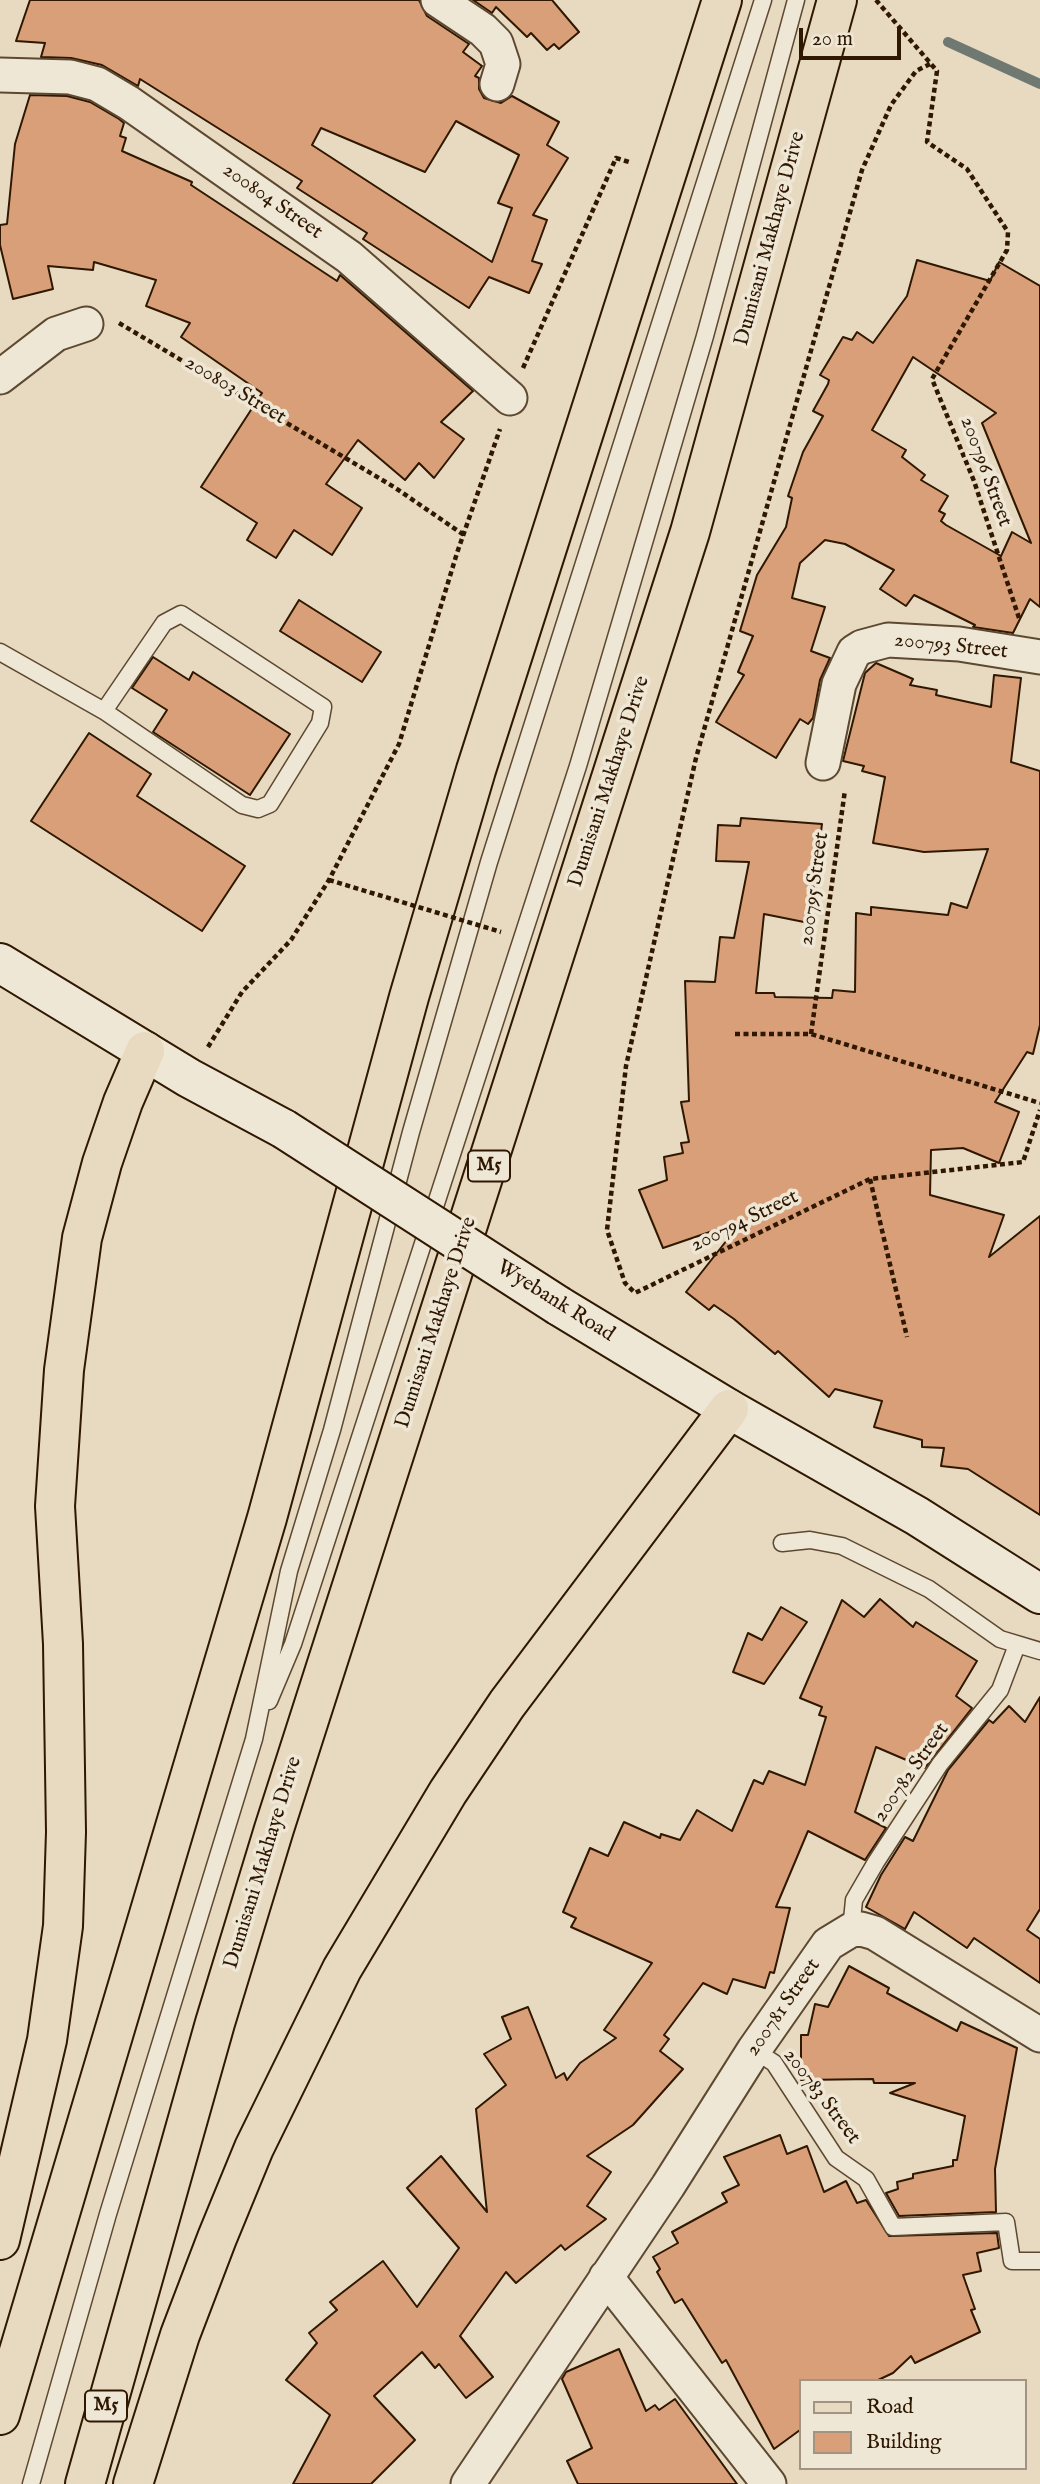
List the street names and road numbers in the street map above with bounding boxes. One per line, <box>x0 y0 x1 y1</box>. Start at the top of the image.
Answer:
street label: Dumisani Makhaye Drive <box>730 129 812 349</box>
street label: 200804 Street <box>217 158 327 246</box>
street label: 200803 Street <box>180 351 290 431</box>
street label: 200796 Street <box>953 414 1017 530</box>
street label: 200793 Street <box>893 629 1009 665</box>
street label: Dumisani Makhaye Drive <box>564 673 656 891</box>
street label: 200795 Street <box>795 831 835 947</box>
road number: M5 <box>468 1150 510 1182</box>
street label: 200794 Street <box>687 1185 803 1259</box>
street label: Dumisani Makhaye Drive <box>391 1214 483 1432</box>
street label: Wyebank Road <box>491 1256 619 1348</box>
street label: 200782 Street <box>869 1719 955 1827</box>
street label: Dumisani Makhaye Drive <box>220 1754 308 1972</box>
street label: 200781 Street <box>741 1954 827 2062</box>
street label: 200783 Street <box>777 2044 865 2150</box>
road number: M5 <box>85 2390 127 2422</box>

